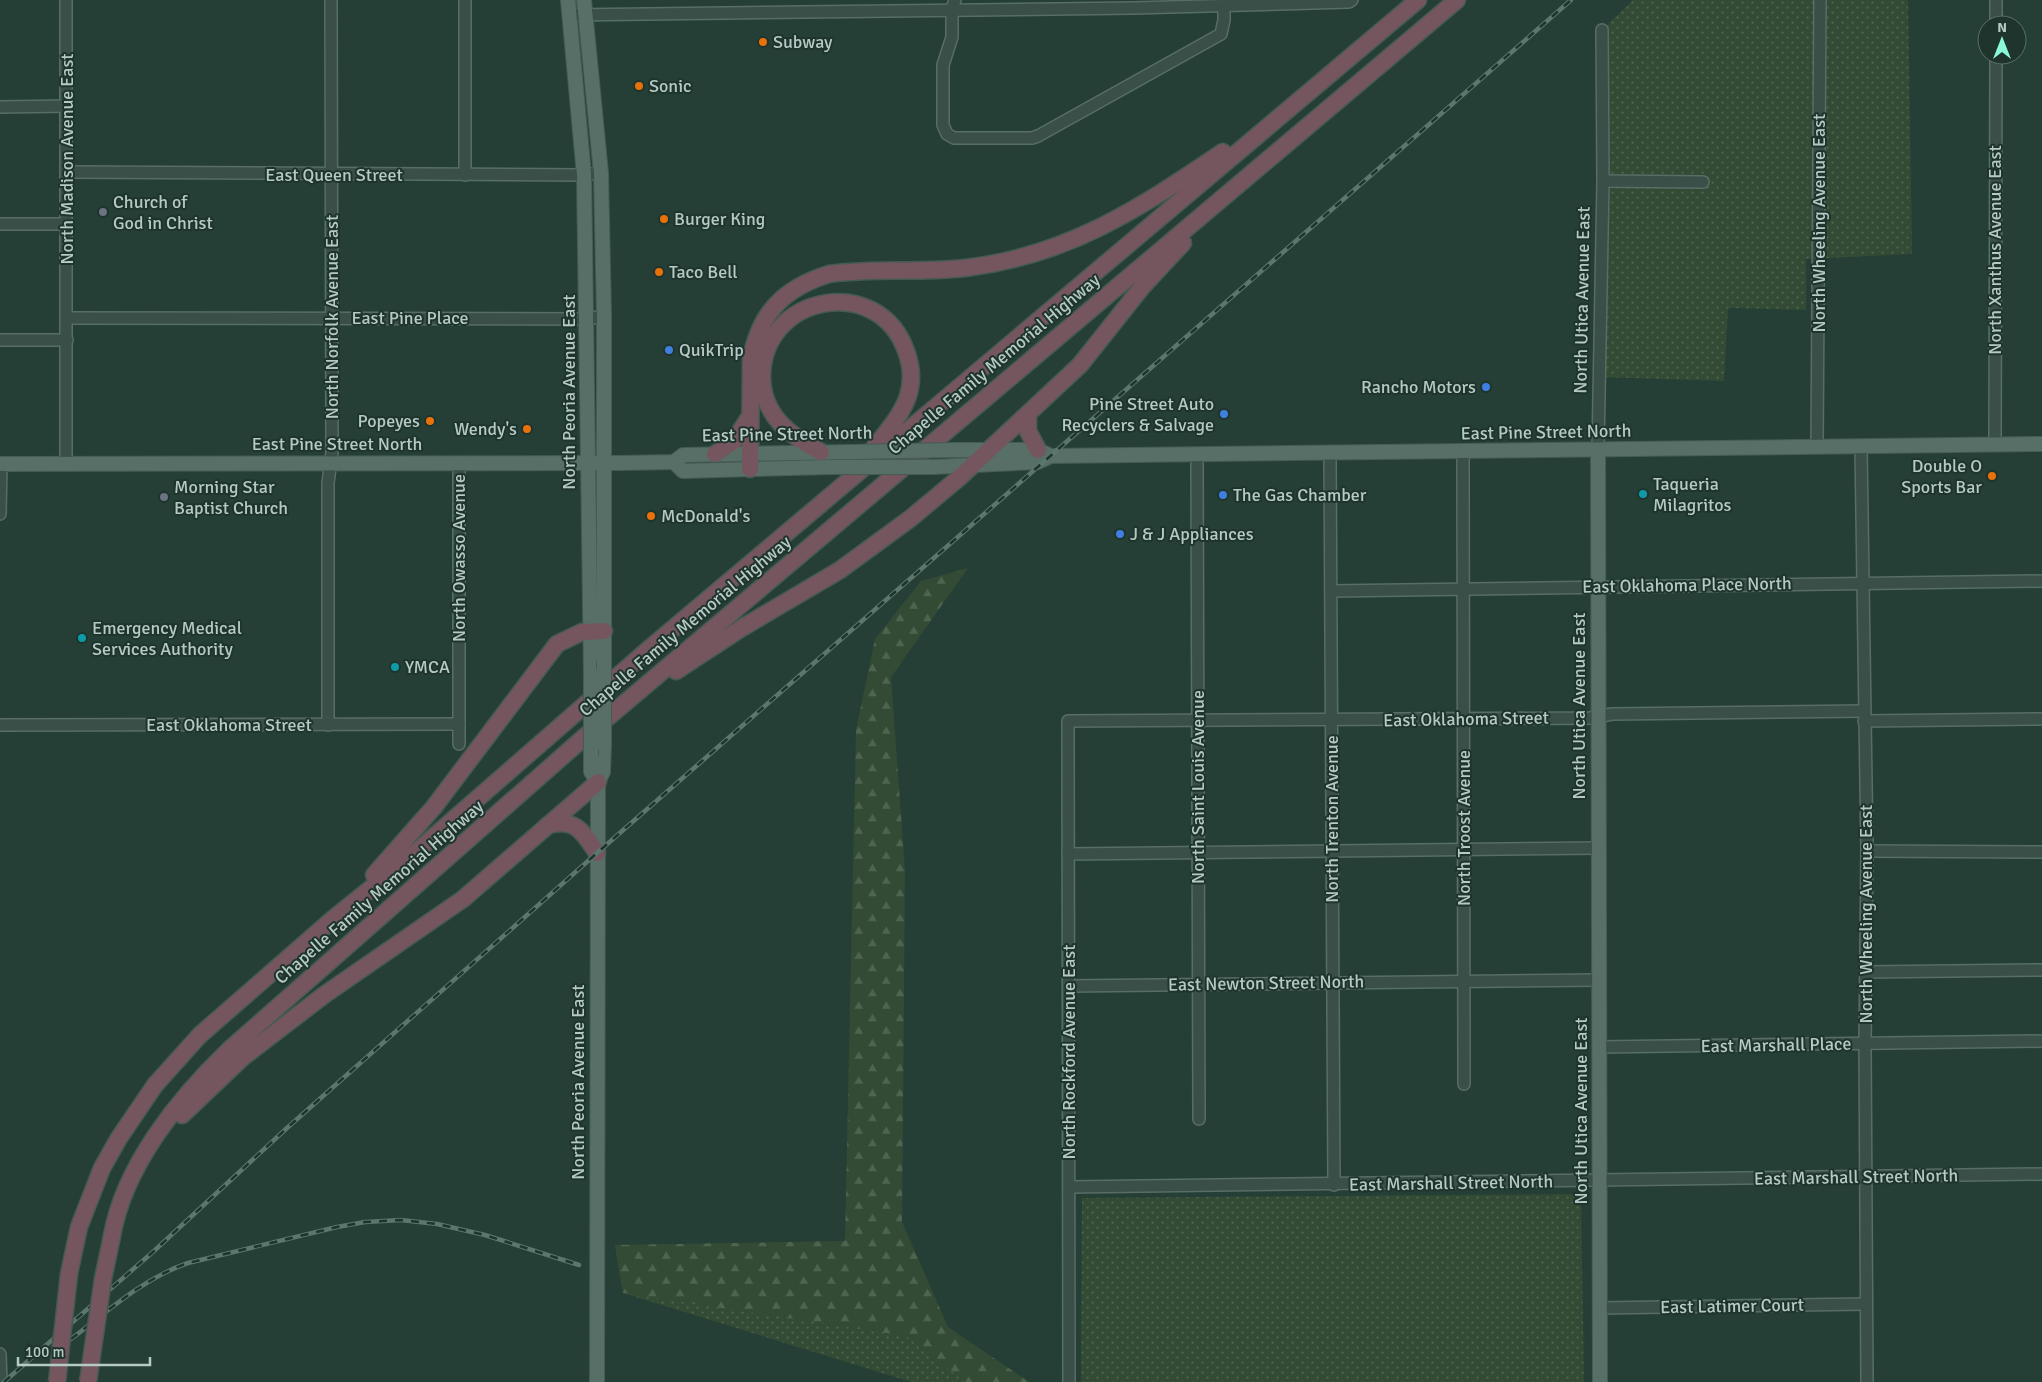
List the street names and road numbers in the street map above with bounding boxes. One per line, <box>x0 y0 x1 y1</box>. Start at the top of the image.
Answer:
street label: North Madison Avenue East <box>56 53 78 265</box>
street label: North Wheeling Avenue East <box>1808 114 1830 332</box>
street label: North Xanthus Avenue East <box>1984 145 2006 355</box>
street label: East Queen Street <box>265 164 403 186</box>
street label: North Utica Avenue East <box>1569 206 1595 394</box>
street label: North Norfolk Avenue East <box>321 215 343 419</box>
street label: Chapelle Family Memorial Highway <box>884 269 1105 459</box>
street label: North Peoria Avenue East <box>558 294 580 490</box>
street label: East Pine Place <box>351 307 469 329</box>
street label: East Pine Street North <box>1460 420 1632 444</box>
street label: East Pine Street North <box>701 422 873 446</box>
street label: East Pine Street North <box>252 433 422 455</box>
street label: North Owasso Avenue <box>448 474 470 642</box>
street label: Chapelle Family Memorial Highway <box>575 531 796 721</box>
street label: East Oklahoma Place North <box>1582 572 1792 598</box>
street label: North Utica Avenue East <box>1568 612 1590 800</box>
street label: North Saint Louis Avenue <box>1187 690 1209 884</box>
street label: East Oklahoma Street <box>1383 707 1549 731</box>
street label: East Oklahoma Street <box>146 714 312 736</box>
street label: North Trenton Avenue <box>1321 735 1343 903</box>
street label: North Troost Avenue <box>1453 750 1475 906</box>
street label: Chapelle Family Memorial Highway <box>270 795 488 989</box>
street label: North Wheeling Avenue East <box>1855 805 1877 1023</box>
street label: North Rockford Avenue East <box>1058 945 1080 1159</box>
street label: East Newton Street North <box>1168 970 1364 996</box>
street label: North Peoria Avenue East <box>567 984 589 1180</box>
street label: North Utica Avenue East <box>1570 1017 1592 1205</box>
street label: East Marshall Place <box>1700 1033 1852 1057</box>
street label: East Marshall Street North <box>1754 1164 1958 1190</box>
street label: East Marshall Street North <box>1349 1170 1553 1196</box>
street label: East Latimer Court <box>1660 1294 1804 1318</box>

